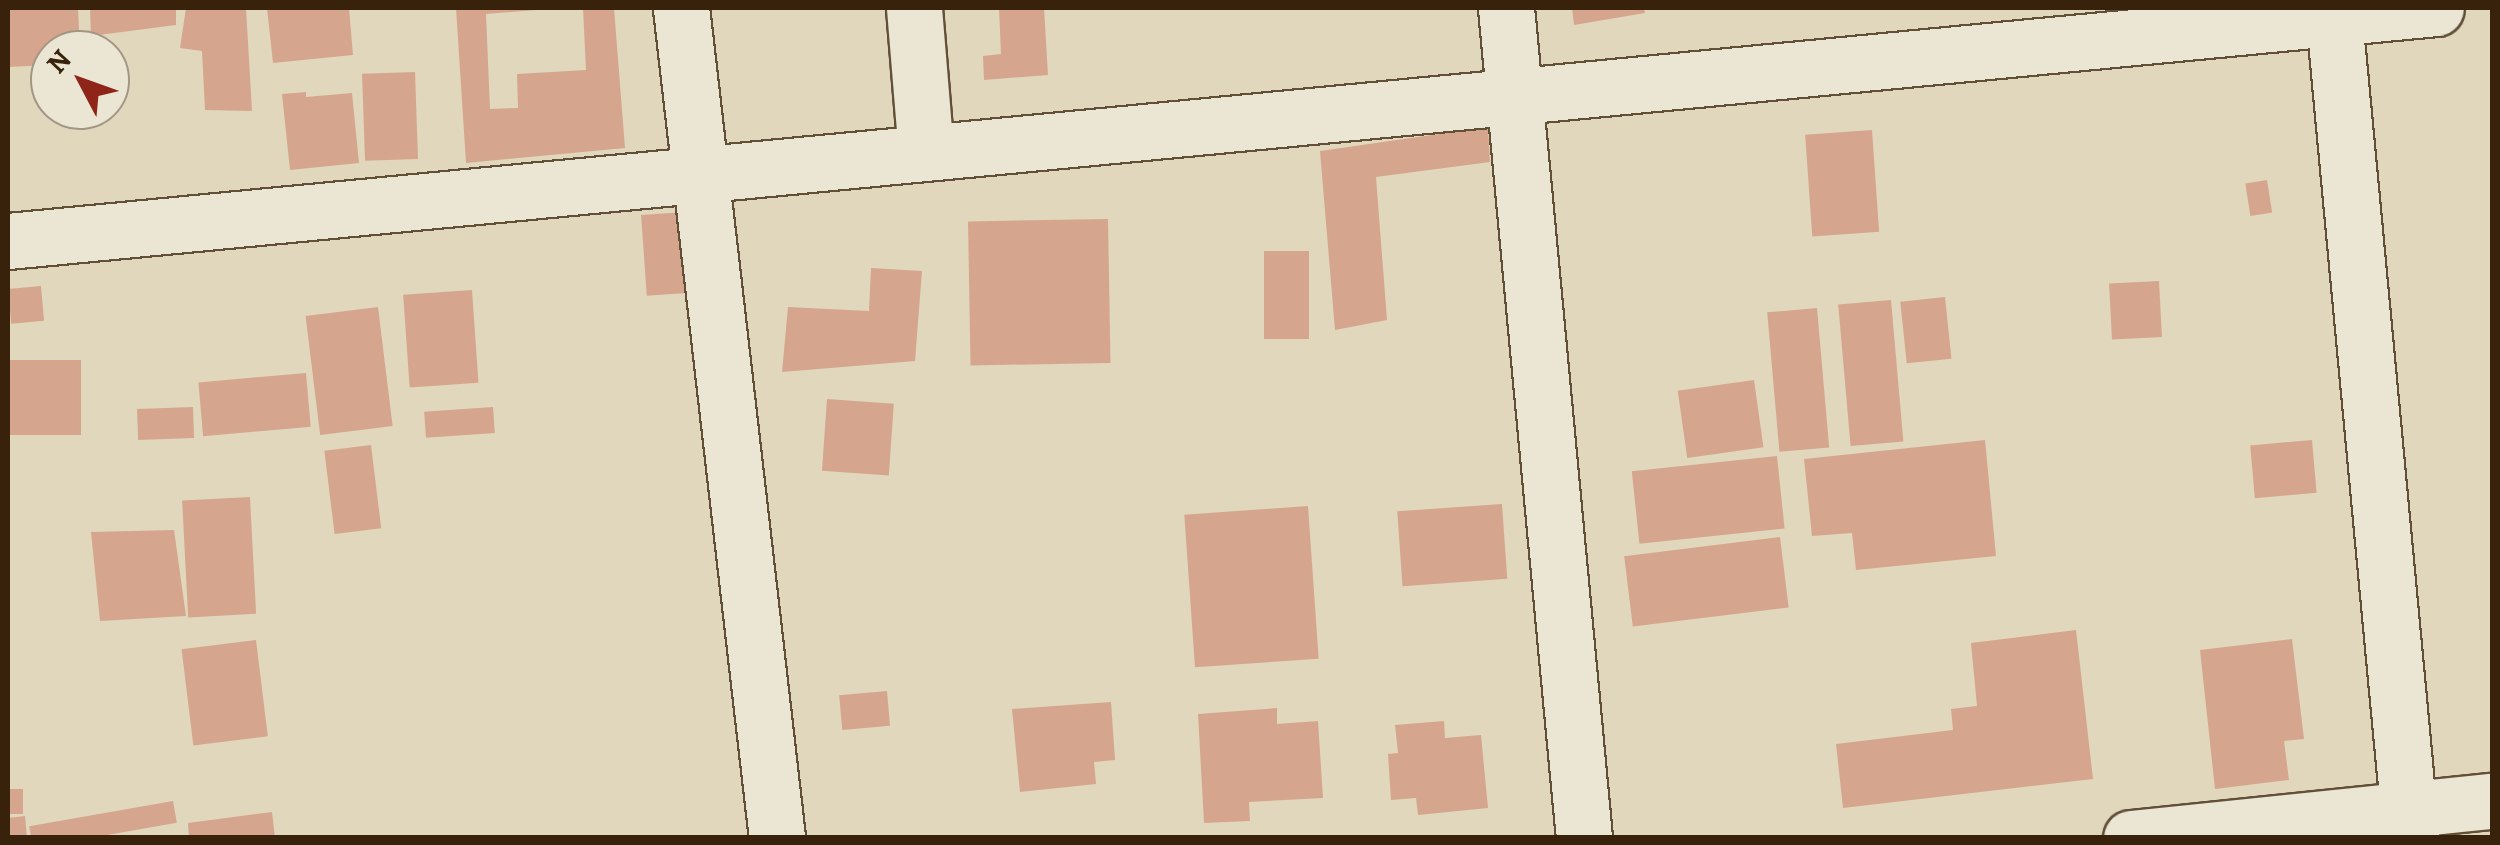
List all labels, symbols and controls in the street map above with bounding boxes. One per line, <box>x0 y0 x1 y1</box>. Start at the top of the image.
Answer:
north arrow <box>30 30 130 130</box>
text: N <box>38 41 80 82</box>

